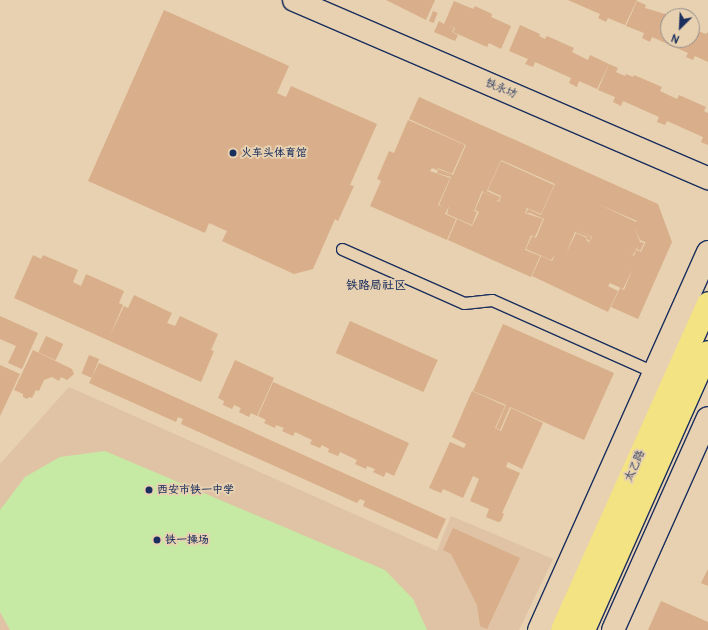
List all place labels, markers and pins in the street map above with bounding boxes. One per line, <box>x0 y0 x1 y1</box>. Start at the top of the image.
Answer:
place label: 火车头体育馆 <box>241 146 307 160</box>
marker: 火车头体育馆 <box>228 148 238 158</box>
place label: 西安市铁一中学 <box>157 483 234 497</box>
marker: 西安市铁一中学 <box>144 485 154 495</box>
place label: 铁一操场 <box>165 533 209 547</box>
marker: 铁一操场 <box>152 535 162 545</box>

